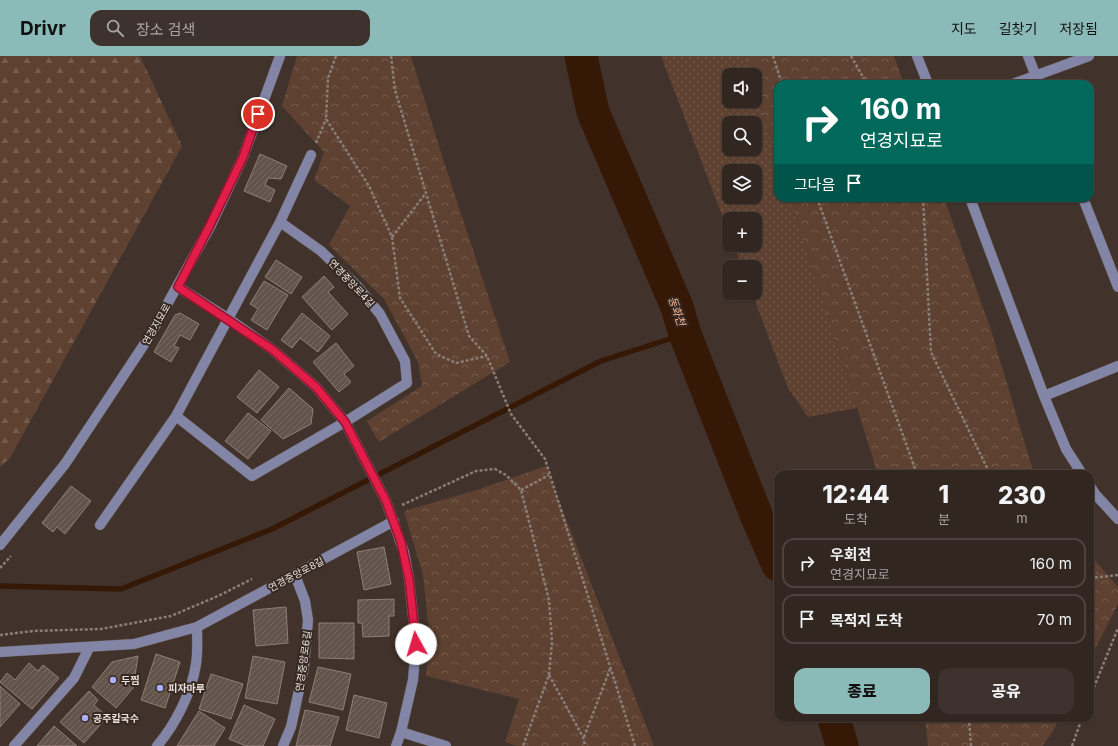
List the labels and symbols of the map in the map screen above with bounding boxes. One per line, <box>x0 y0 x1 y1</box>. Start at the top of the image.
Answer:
pin <box>241 97 275 131</box>
street label: 연경중앙로4길 <box>327 256 377 310</box>
water label: 동화천 <box>665 294 689 329</box>
street label: 연경지묘로 <box>139 301 173 347</box>
street label: 연경중앙로8길 <box>266 554 326 594</box>
position arrow <box>395 623 437 665</box>
street label: 연경중앙로6길 <box>293 630 313 692</box>
place label: 두찜 <box>121 674 139 686</box>
marker: 두찜 <box>108 675 118 685</box>
place label: 피자마루 <box>168 682 205 694</box>
marker: 피자마루 <box>155 683 165 693</box>
place label: 공주칼국수 <box>93 712 139 724</box>
marker: 공주칼국수 <box>80 713 90 723</box>

